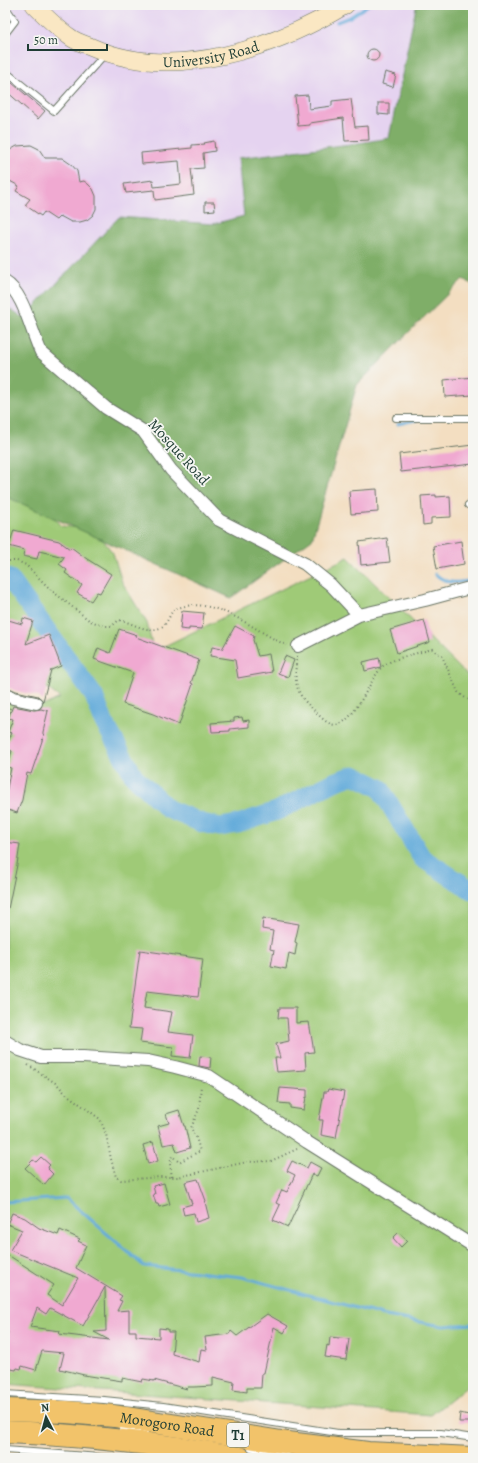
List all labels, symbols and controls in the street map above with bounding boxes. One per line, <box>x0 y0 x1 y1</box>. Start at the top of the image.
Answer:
scale bar <box>28 26 107 52</box>
text: 50 m <box>34 32 58 48</box>
street label: University Road <box>163 36 262 72</box>
street label: Mosque Road <box>144 415 215 490</box>
north arrow <box>26 1397 66 1437</box>
text: N <box>40 1400 50 1415</box>
street label: Morogoro Road <box>119 1407 217 1442</box>
road number: T1 <box>227 1423 249 1447</box>

